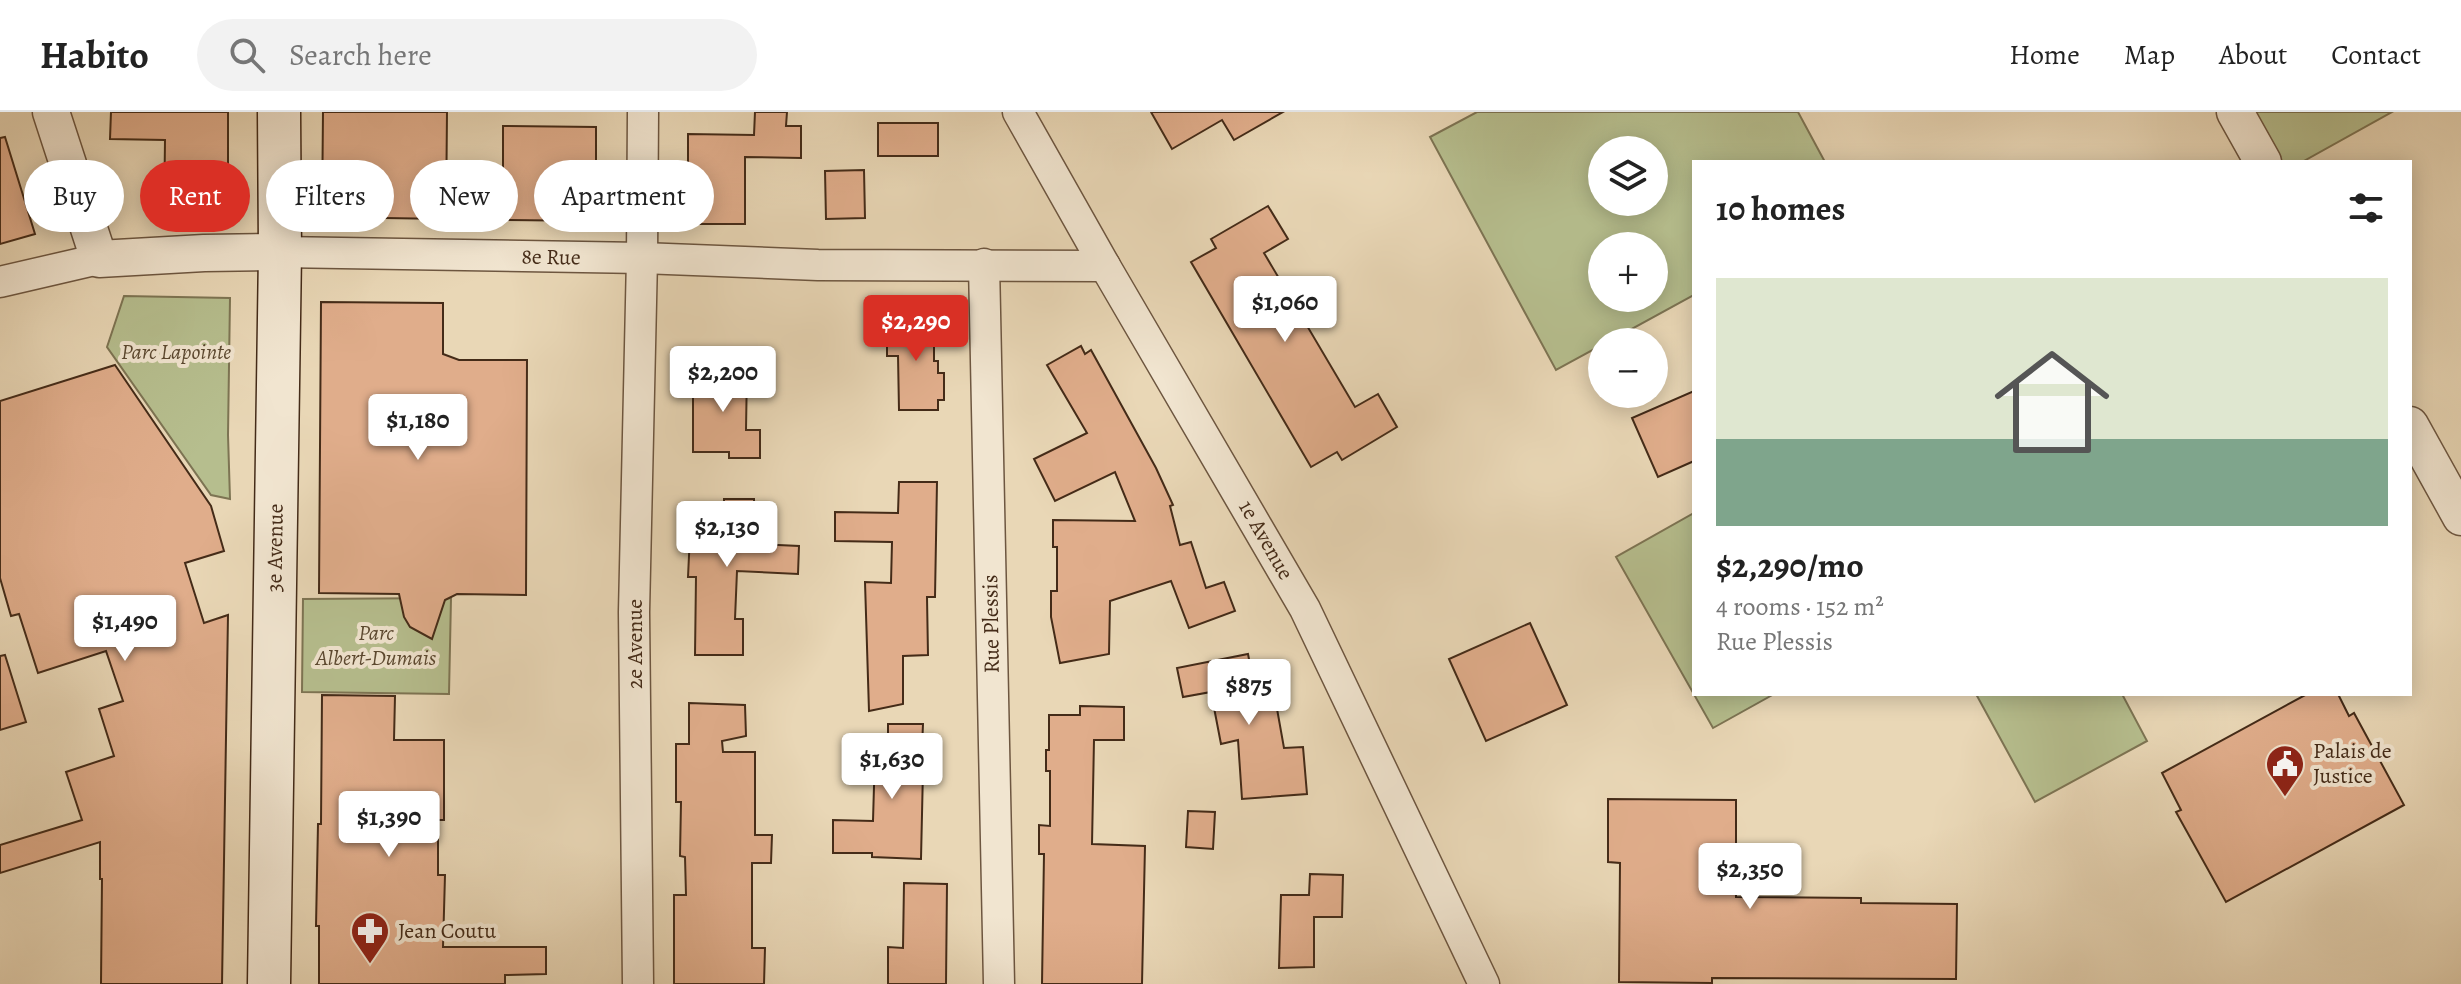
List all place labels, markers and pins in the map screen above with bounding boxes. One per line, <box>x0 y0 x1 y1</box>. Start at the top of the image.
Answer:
pin: $1,060 <box>1220 276 1350 344</box>
pin: $2,290 <box>851 295 981 363</box>
pin: $2,200 <box>658 346 788 414</box>
pin: $1,180 <box>353 394 483 462</box>
pin: $2,130 <box>662 501 792 569</box>
pin: $1,490 <box>60 595 190 663</box>
pin: $875 <box>1202 659 1296 727</box>
pin: $1,630 <box>827 733 957 801</box>
place label: Palais de Justice <box>2313 736 2392 791</box>
public building icon: Palais de Justice <box>2264 743 2306 798</box>
pin: $1,390 <box>324 791 454 859</box>
pin: $2,350 <box>1685 843 1815 911</box>
pharmacy icon: Jean Coutu <box>349 910 391 965</box>
place label: Jean Coutu <box>398 916 496 946</box>

